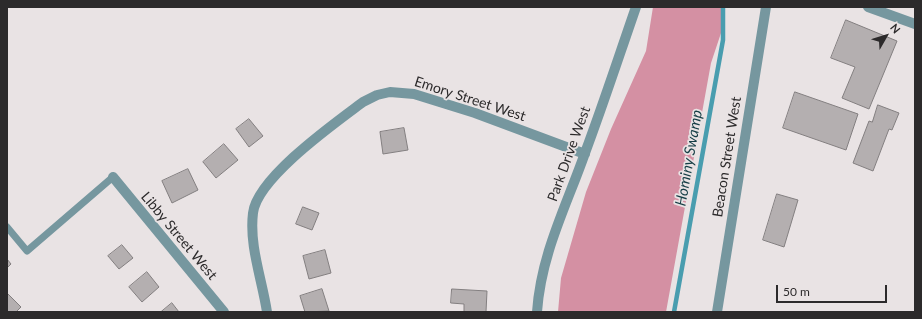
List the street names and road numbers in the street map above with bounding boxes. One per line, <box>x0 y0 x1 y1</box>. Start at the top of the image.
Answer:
street label: Emory Street West <box>412 73 528 125</box>
street label: Beacon Street West <box>709 96 745 218</box>
street label: Park Drive West <box>544 104 594 204</box>
street label: Libby Street West <box>137 189 221 283</box>

